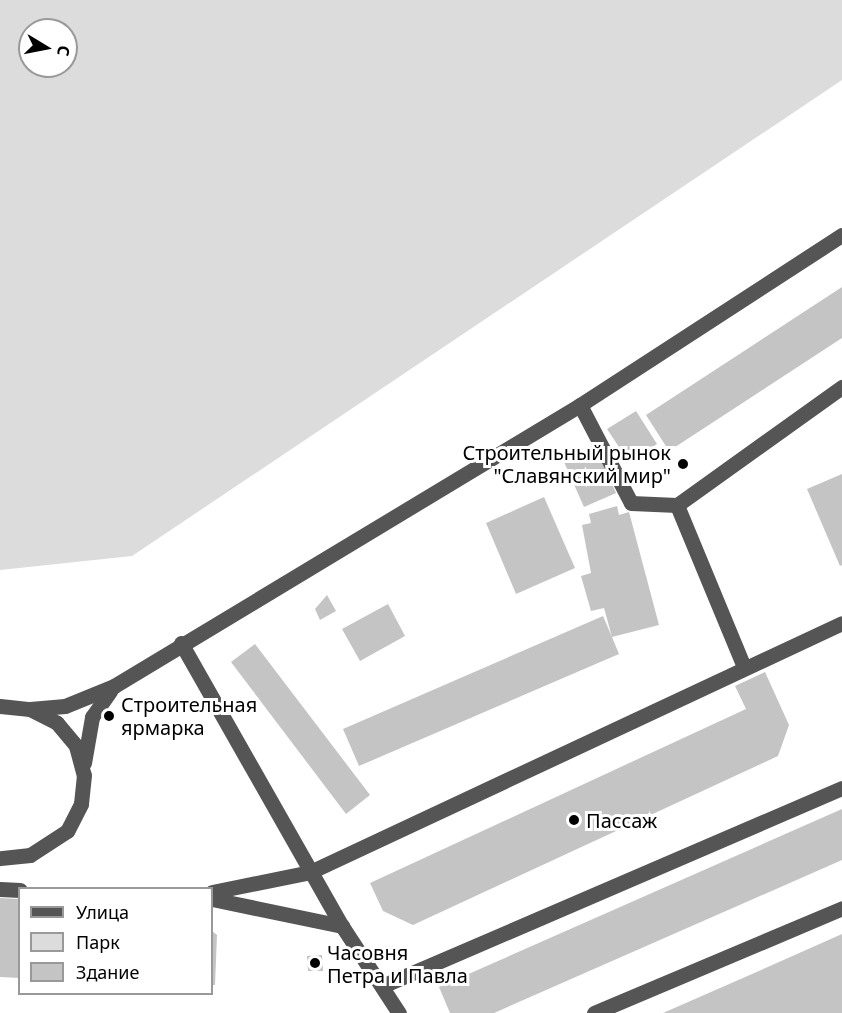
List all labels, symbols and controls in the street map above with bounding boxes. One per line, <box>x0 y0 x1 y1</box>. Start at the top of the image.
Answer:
north arrow <box>18 18 78 78</box>
text: С <box>52 44 75 58</box>
place label: Строительный рынок "Славянский мир" <box>462 440 671 487</box>
marker: Строительный рынок "Славянский мир" <box>676 457 690 471</box>
place label: Строительная ярмарка <box>121 692 257 739</box>
marker: Строительная ярмарка <box>102 709 116 723</box>
place label: Пассаж <box>586 808 657 832</box>
marker: Пассаж <box>567 813 581 827</box>
legend <box>18 887 213 995</box>
text: Улица <box>76 900 129 924</box>
text: Парк <box>76 930 120 954</box>
place label: Часовня Петра и Павла <box>327 940 468 987</box>
marker: Часовня Петра и Павла <box>308 956 322 970</box>
text: Здание <box>76 960 139 984</box>

